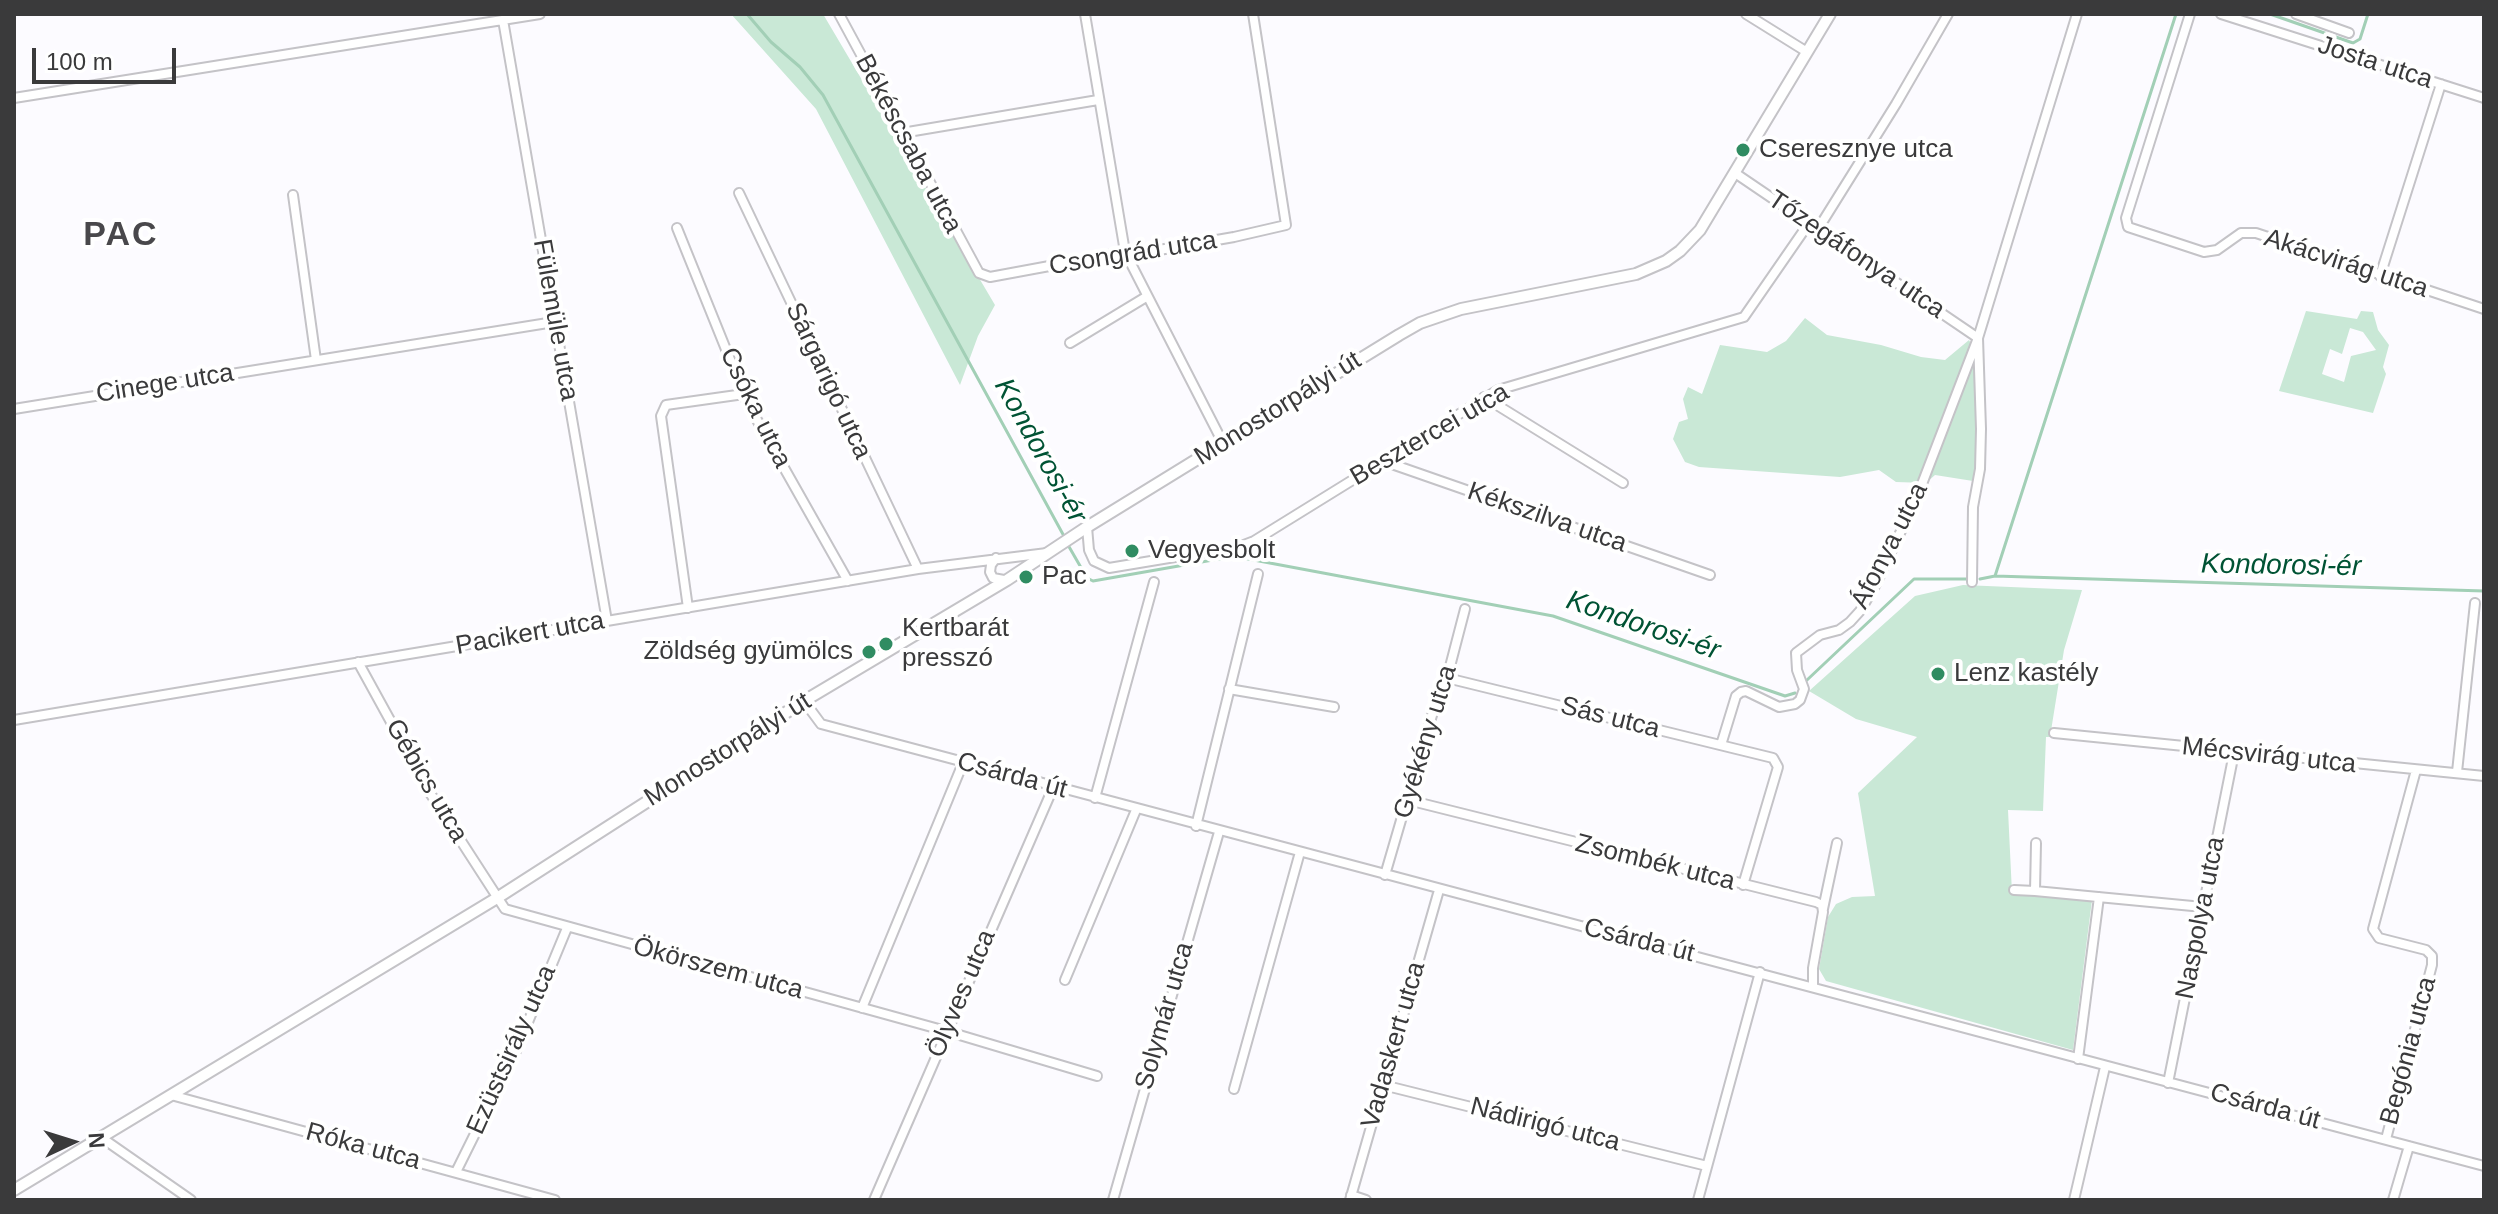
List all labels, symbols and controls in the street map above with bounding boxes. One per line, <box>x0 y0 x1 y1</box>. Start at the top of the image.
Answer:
street label: Josta utca <box>2314 30 2436 96</box>
scale bar <box>36 32 180 82</box>
text: 100 m <box>46 48 113 75</box>
street label: Békéscsaba utca <box>848 49 968 239</box>
place label: Cseresznye utca <box>1759 134 1953 166</box>
marker: Cseresznye utca <box>1734 141 1752 159</box>
street label: Tőzegáfonya utca <box>1762 184 1950 326</box>
district label: PAC <box>83 216 159 256</box>
street label: Akácvirág utca <box>2260 223 2432 305</box>
street label: Csongrád utca <box>1047 225 1219 283</box>
street label: Fülemüle utca <box>525 237 585 403</box>
street label: Sárgarigó utca <box>778 298 878 464</box>
street label: Csóka utca <box>712 343 798 473</box>
street label: Monostorpályi út <box>1189 345 1367 473</box>
street label: Cinege utca <box>94 358 236 410</box>
water label: Kondorosi-ér <box>986 373 1094 529</box>
street label: Besztercei utca <box>1345 377 1515 493</box>
street label: Kékszilva utca <box>1463 476 1631 560</box>
street label: Áfonya utca <box>1845 478 1935 614</box>
place label: Vegyesbolt <box>1148 535 1275 567</box>
marker: Vegyesbolt <box>1123 542 1141 560</box>
water label: Kondorosi-ér <box>2201 548 2361 584</box>
place label: Pac <box>1042 561 1087 593</box>
marker: Pac <box>1017 568 1035 586</box>
water label: Kondorosi-ér <box>1562 584 1724 668</box>
street label: Pacikert utca <box>453 606 607 662</box>
place label: Kertbarát presszó <box>902 613 1009 674</box>
marker: Kertbarát presszó <box>877 635 895 653</box>
place label: Zöldség gyümölcs <box>643 636 853 668</box>
marker: Zöldség gyümölcs <box>860 643 878 661</box>
place label: Lenz kastély <box>1954 658 2099 690</box>
street label: Gyékény utca <box>1388 661 1464 823</box>
marker: Lenz kastély <box>1929 665 1947 683</box>
street label: Monostorpályi út <box>639 686 817 814</box>
street label: Sás utca <box>1557 691 1663 745</box>
street label: Gébics utca <box>378 714 474 848</box>
street label: Mécsvirág utca <box>2180 731 2358 781</box>
street label: Csárda út <box>954 746 1070 806</box>
street label: Zsombék utca <box>1572 828 1738 898</box>
street label: Naspolya utca <box>2170 834 2232 1002</box>
street label: Csárda út <box>1581 912 1697 970</box>
street label: Ölyves utca <box>921 925 1003 1063</box>
street label: Ökörszem utca <box>630 931 806 1007</box>
street label: Solymár utca <box>1129 939 1201 1093</box>
street label: Vadaskert utca <box>1355 958 1433 1132</box>
street label: Ezüstsirály utca <box>461 960 563 1140</box>
street label: Begónia utca <box>2374 974 2444 1128</box>
street label: Csárda út <box>2207 1077 2323 1137</box>
street label: Nádirigó utca <box>1467 1091 1623 1159</box>
north arrow <box>32 1102 112 1182</box>
street label: Róka utca <box>302 1117 424 1177</box>
text: N <box>83 1131 109 1149</box>

